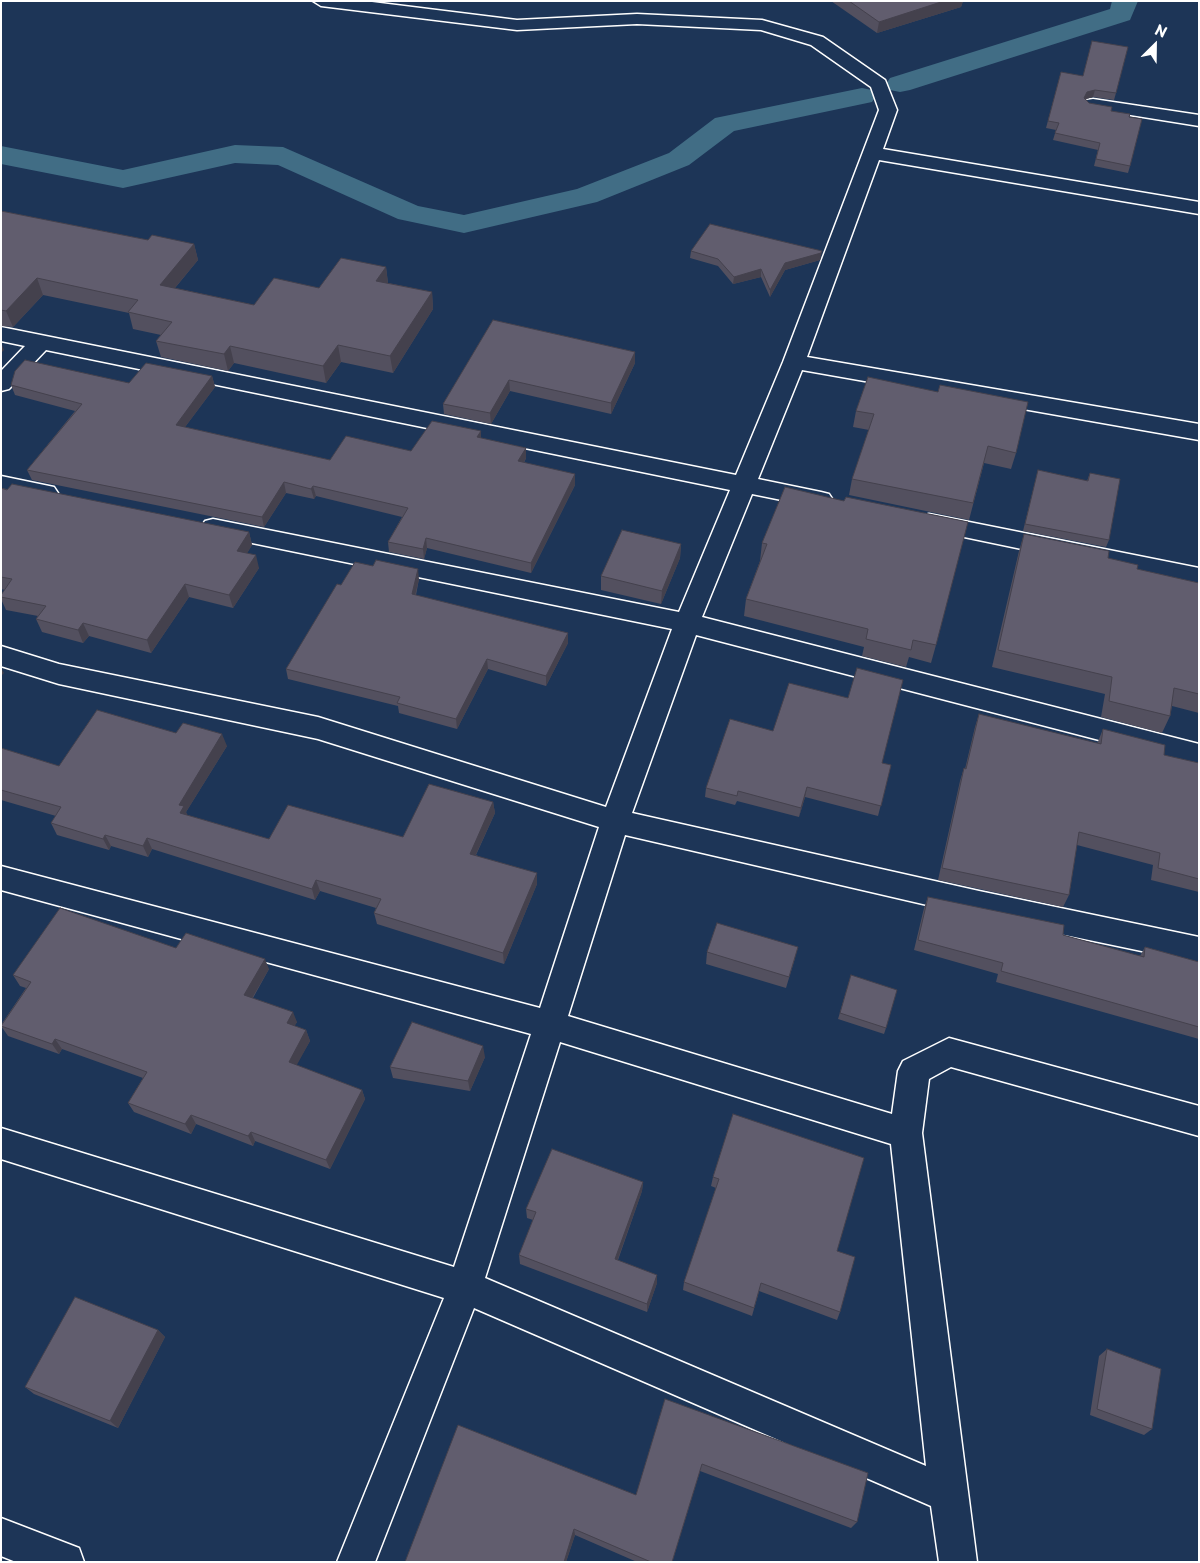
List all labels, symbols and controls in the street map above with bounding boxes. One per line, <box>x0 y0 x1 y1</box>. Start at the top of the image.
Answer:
text: N <box>1152 19 1170 43</box>
north arrow <box>1130 20 1180 70</box>

